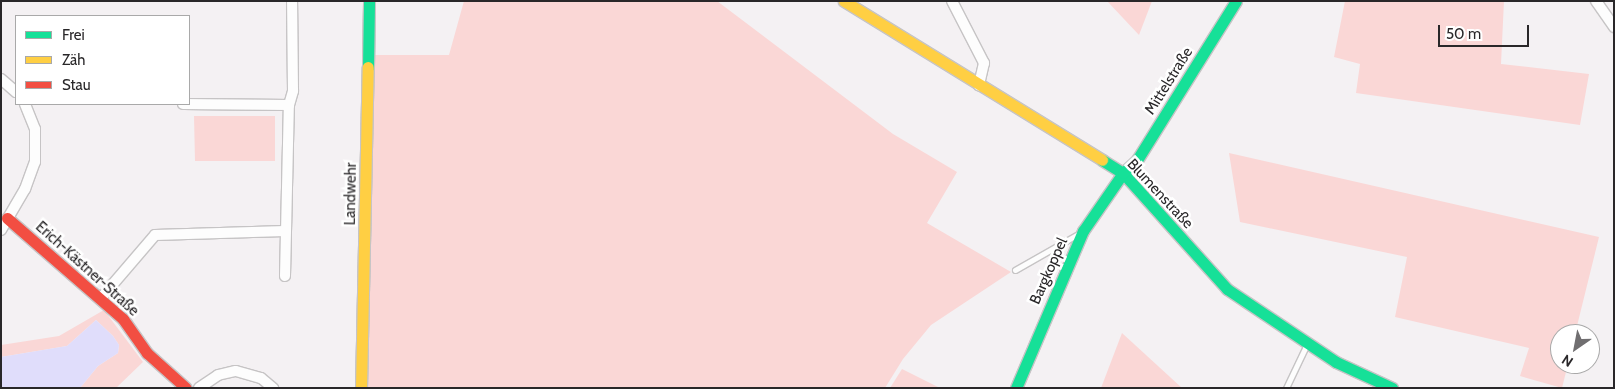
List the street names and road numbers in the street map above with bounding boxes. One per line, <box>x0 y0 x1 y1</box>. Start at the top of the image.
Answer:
street label: Mittelstraße <box>1141 44 1197 118</box>
street label: Blumenstraße <box>1123 155 1197 233</box>
street label: Landwehr <box>341 162 361 226</box>
street label: Erich-Kästner-Straße <box>32 218 142 320</box>
street label: Bargkoppel <box>1026 235 1072 307</box>

